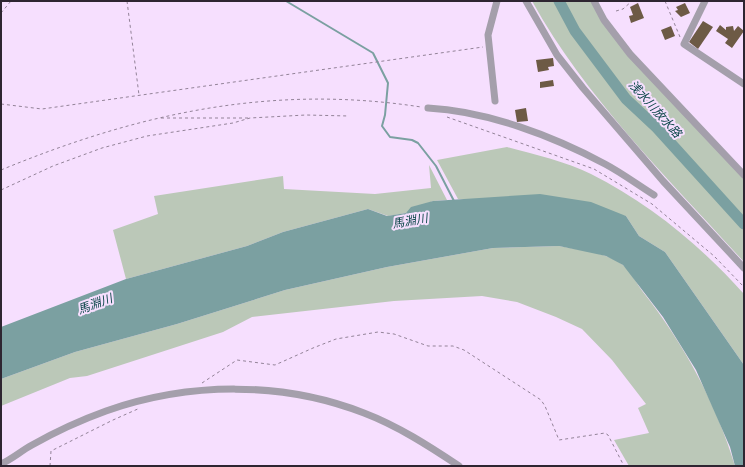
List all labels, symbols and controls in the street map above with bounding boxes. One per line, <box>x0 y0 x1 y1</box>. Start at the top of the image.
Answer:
water label: 浅水川放水路 <box>626 77 686 141</box>
water label: 馬淵川 <box>391 210 431 231</box>
water label: 馬淵川 <box>75 290 116 317</box>

